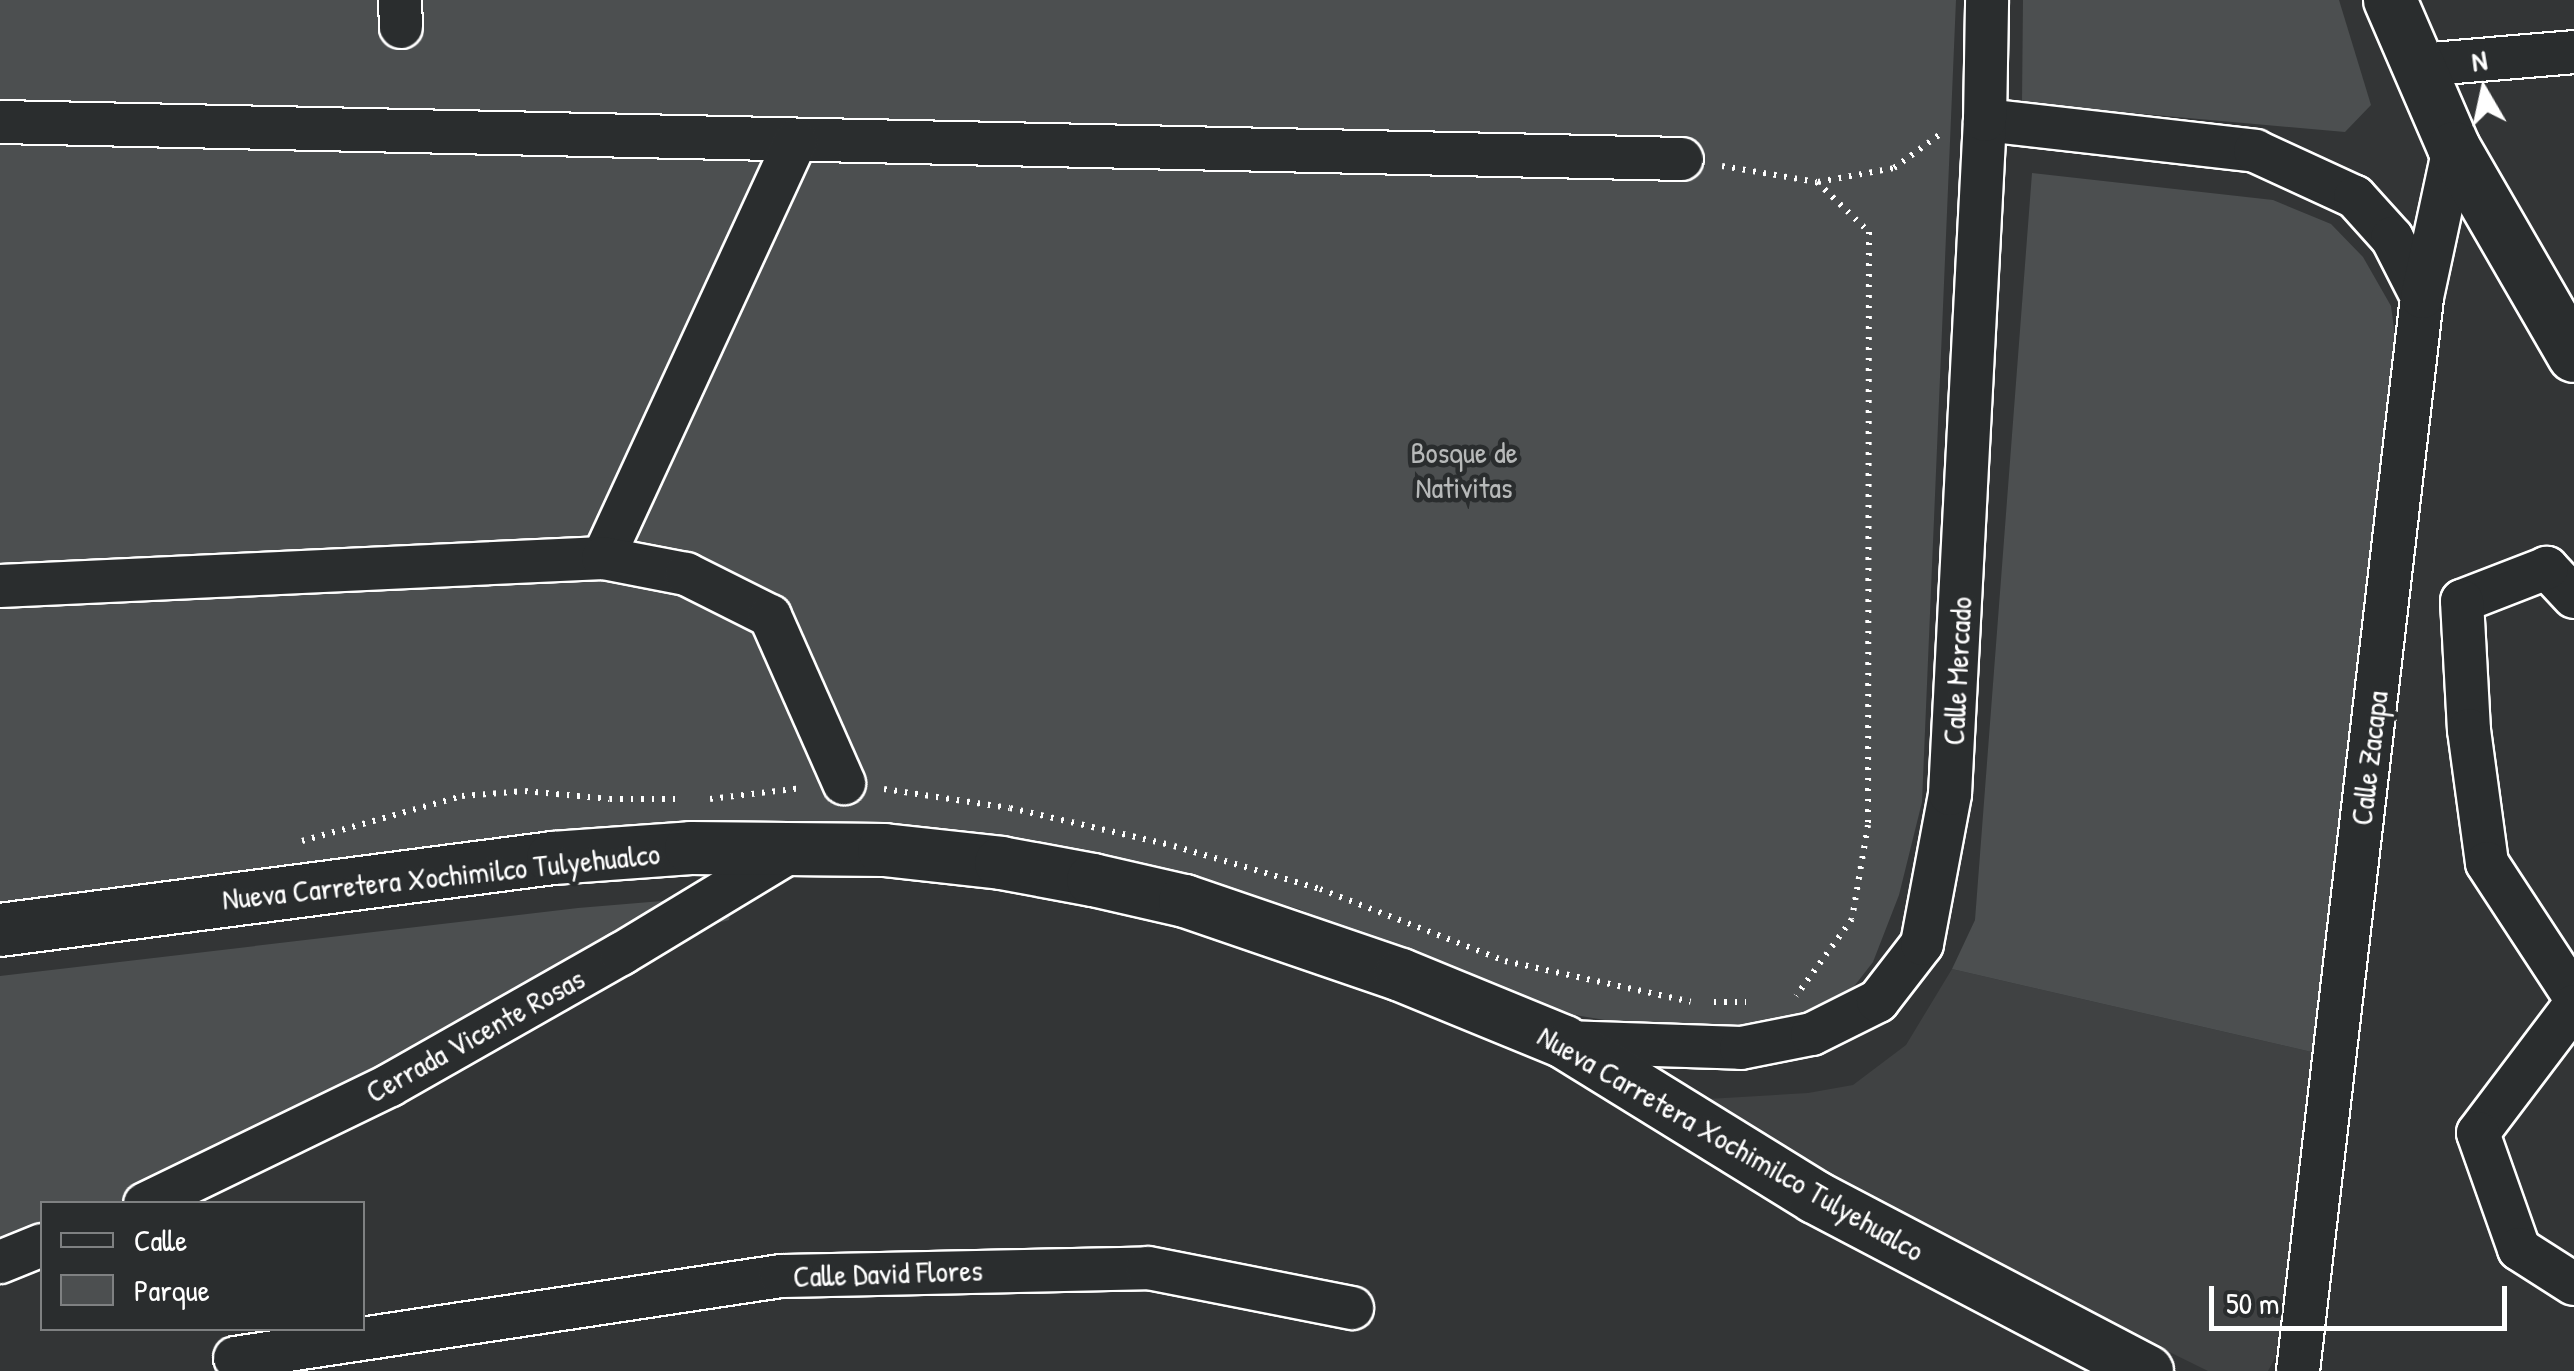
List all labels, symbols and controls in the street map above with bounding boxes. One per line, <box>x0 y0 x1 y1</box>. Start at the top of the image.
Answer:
north arrow <box>2434 40 2534 140</box>
text: N <box>2469 40 2490 80</box>
park label: Bosque de Nativitas <box>1410 434 1518 504</box>
street label: Calle Mercado <box>1935 596 1979 746</box>
street label: Calle Zacapa <box>2343 689 2395 827</box>
street label: Nueva Carretera Xochimilco Tulyehualco <box>220 835 662 917</box>
street label: Cerrada Vicente Rosas <box>360 960 590 1110</box>
street label: Nueva Carretera Xochimilco Tulyehualco <box>1532 1017 1930 1269</box>
legend <box>40 1201 365 1331</box>
text: Calle <box>134 1220 187 1260</box>
street label: Calle David Flores <box>793 1252 983 1294</box>
scale bar <box>2214 1266 2512 1328</box>
text: Parque <box>134 1270 210 1310</box>
text: 50 m <box>2226 1283 2279 1323</box>

